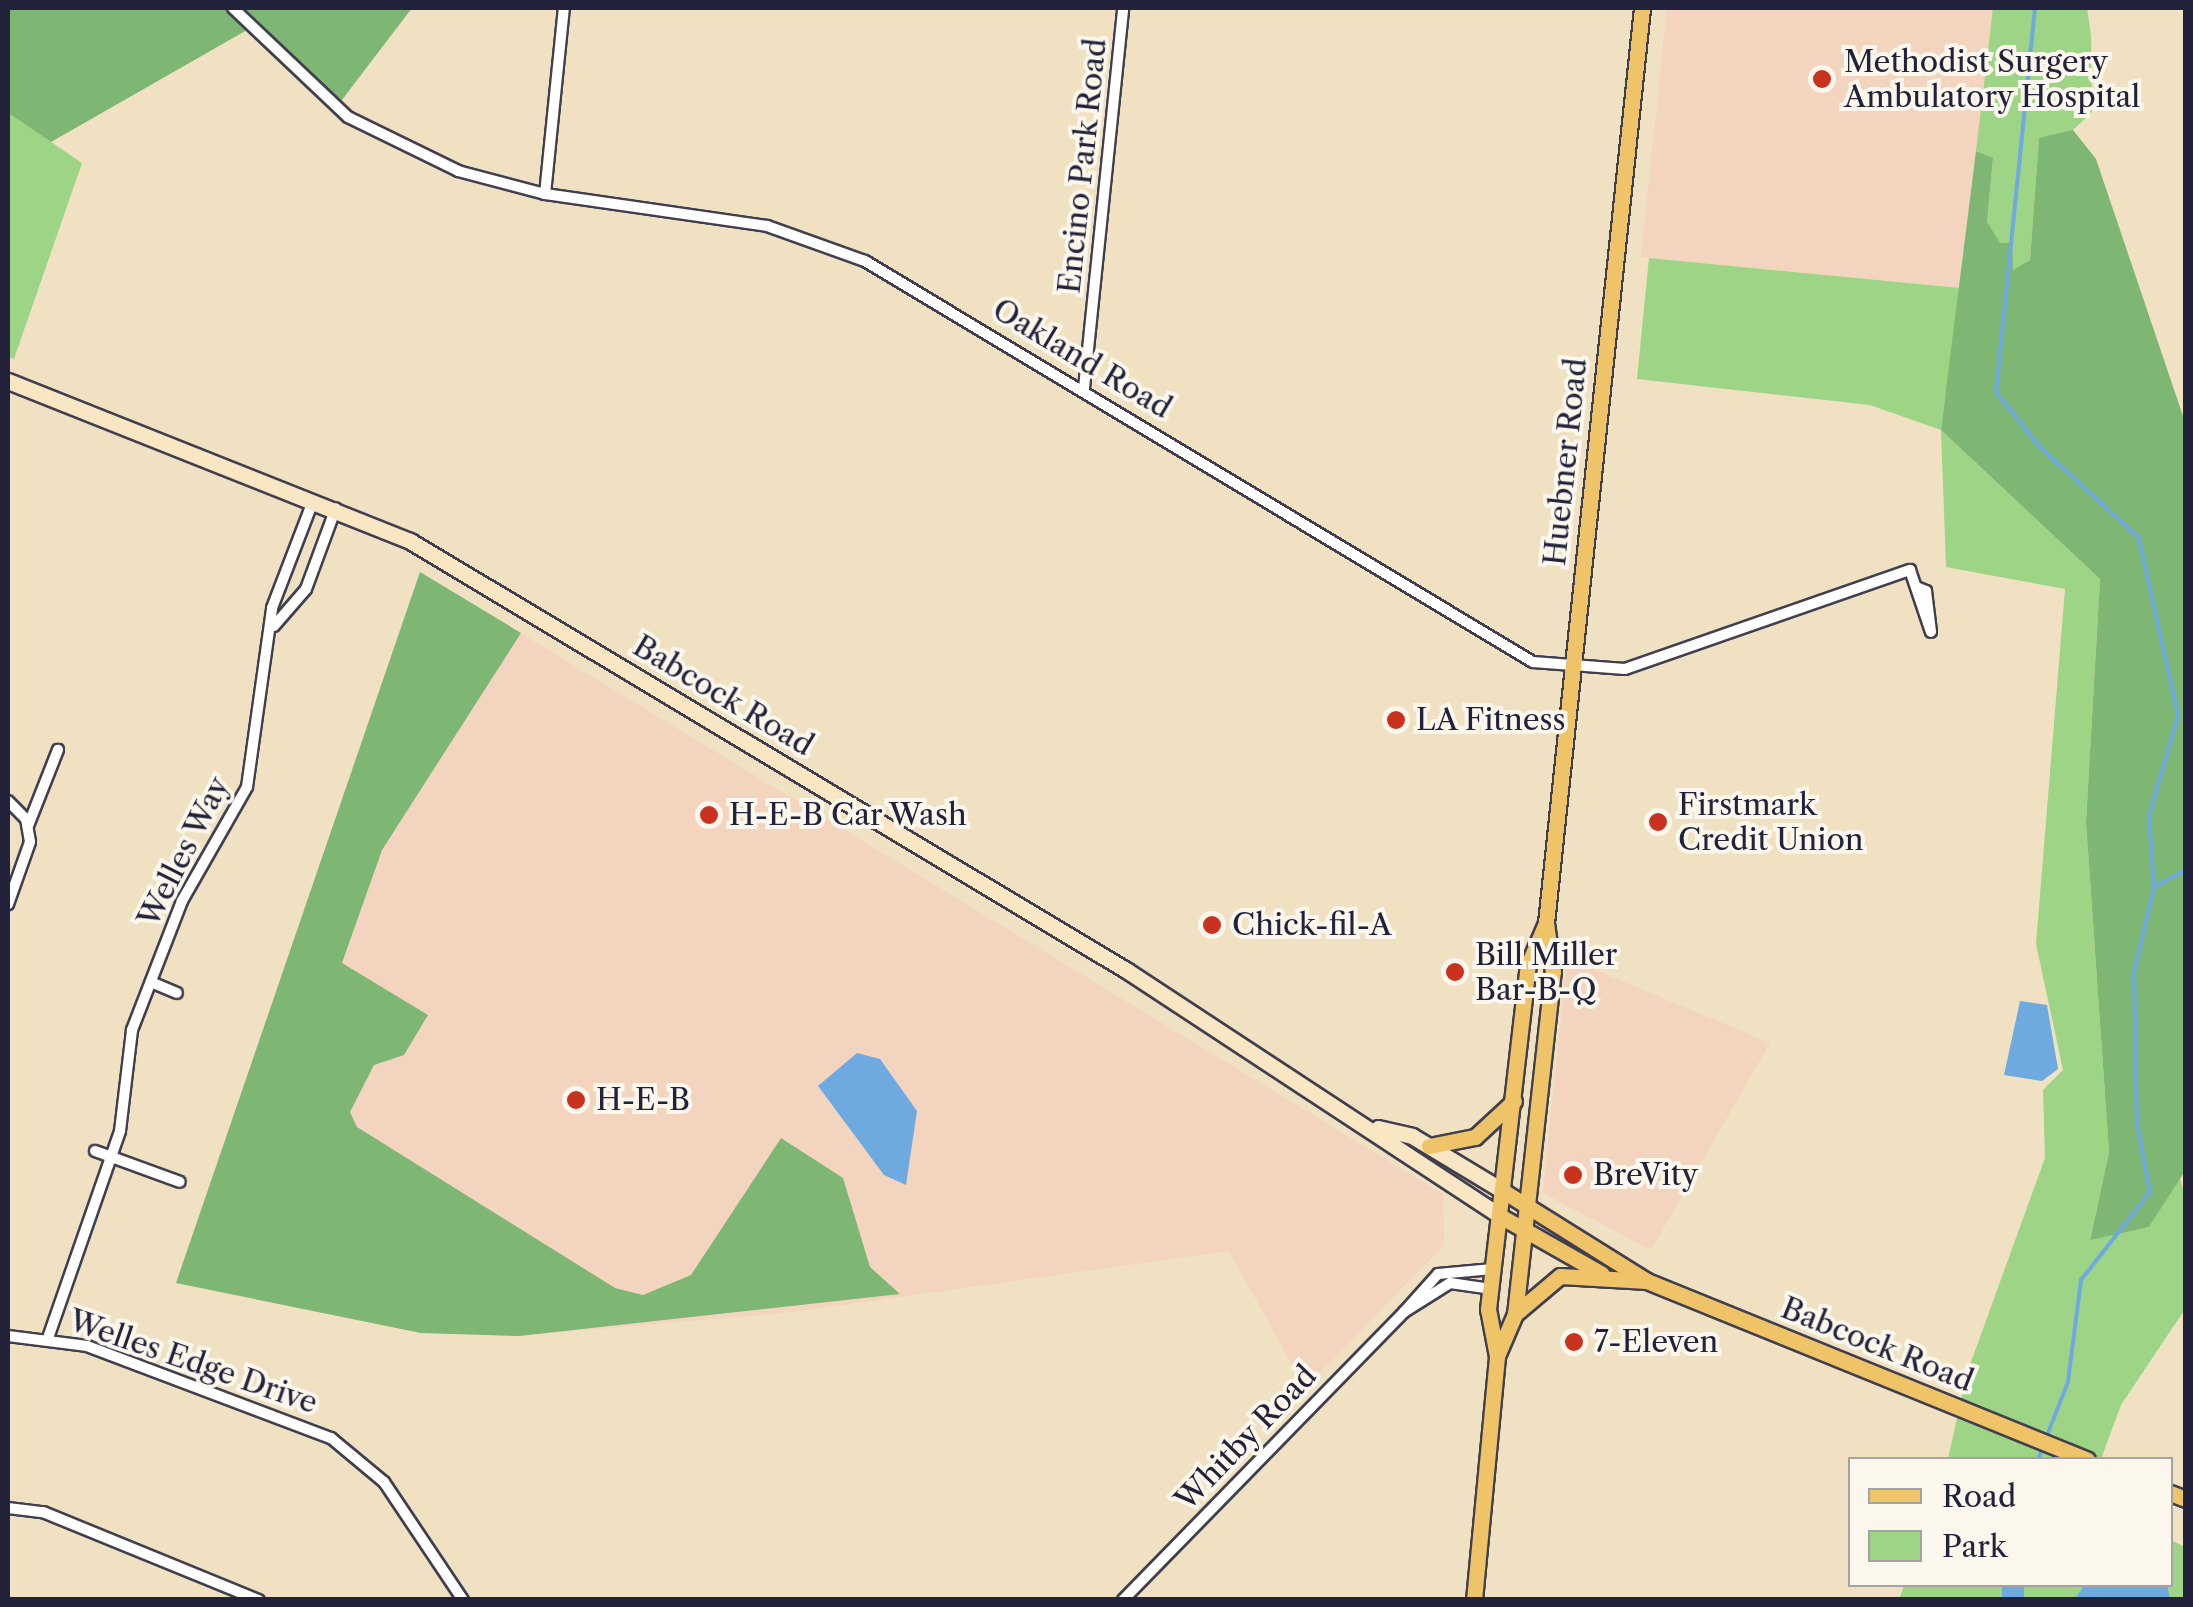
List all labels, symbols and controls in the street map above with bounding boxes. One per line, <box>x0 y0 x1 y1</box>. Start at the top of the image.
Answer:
street label: Encino Park Road <box>1052 36 1114 296</box>
place label: Methodist Surgery Ambulatory Hospital <box>1844 44 2141 114</box>
marker: Methodist Surgery Ambulatory Hospital <box>1809 66 1835 92</box>
street label: Oakland Road <box>986 292 1178 426</box>
street label: Huebner Road <box>1537 356 1595 568</box>
street label: Babcock Road <box>626 628 820 764</box>
place label: LA Fitness <box>1416 702 1567 738</box>
marker: LA Fitness <box>1385 709 1407 731</box>
street label: Welles Way <box>131 770 237 934</box>
place label: Firstmark Credit Union <box>1678 787 1864 858</box>
place label: H-E-B Car Wash <box>729 797 968 833</box>
marker: H-E-B Car Wash <box>698 804 720 826</box>
marker: Firstmark Credit Union <box>1647 811 1669 833</box>
place label: Chick-fil-A <box>1232 907 1392 943</box>
marker: Chick-fil-A <box>1201 914 1223 936</box>
place label: Bill Miller Bar-B-Q <box>1475 937 1617 1008</box>
marker: Bill Miller Bar-B-Q <box>1444 961 1466 983</box>
place label: H-E-B <box>596 1082 690 1118</box>
marker: H-E-B <box>565 1089 587 1111</box>
place label: BreVity <box>1593 1157 1698 1193</box>
marker: BreVity <box>1562 1164 1584 1186</box>
street label: Babcock Road <box>1776 1290 1978 1400</box>
street label: Welles Edge Drive <box>64 1303 322 1421</box>
place label: 7-Eleven <box>1594 1324 1718 1360</box>
marker: 7-Eleven <box>1563 1331 1585 1353</box>
street label: Whitby Road <box>1168 1358 1324 1518</box>
legend <box>1848 1457 2173 1587</box>
text: Road <box>1942 1478 2016 1515</box>
text: Park <box>1942 1528 2007 1565</box>

